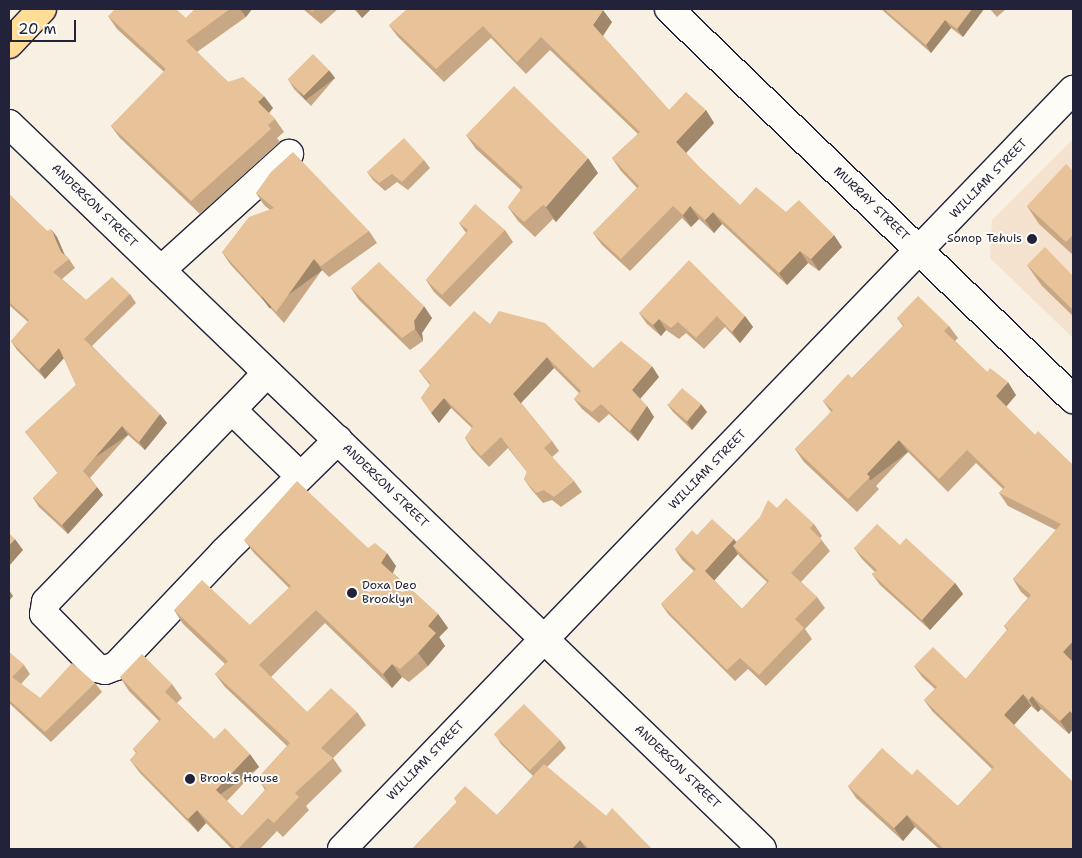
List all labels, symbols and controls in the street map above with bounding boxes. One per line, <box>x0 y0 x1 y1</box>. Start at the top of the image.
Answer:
scale bar <box>12 10 79 42</box>
text: 20 m <box>18 19 57 39</box>
street label: WILLIAM STREET <box>947 136 1031 222</box>
street label: ANDERSON STREET <box>48 161 140 251</box>
street label: MURRAY STREET <box>830 164 912 244</box>
place label: Sonop Tehuis <box>947 232 1022 246</box>
marker: Sonop Tehuis <box>1026 233 1038 245</box>
street label: WILLIAM STREET <box>666 427 750 513</box>
street label: ANDERSON STREET <box>339 441 431 531</box>
place label: Doxa Deo Brooklyn <box>362 579 416 607</box>
marker: Doxa Deo Brooklyn <box>346 587 358 599</box>
street label: WILLIAM STREET <box>384 718 468 804</box>
street label: ANDERSON STREET <box>631 722 723 812</box>
place label: Brooks House <box>200 772 279 786</box>
marker: Brooks House <box>184 773 196 785</box>

